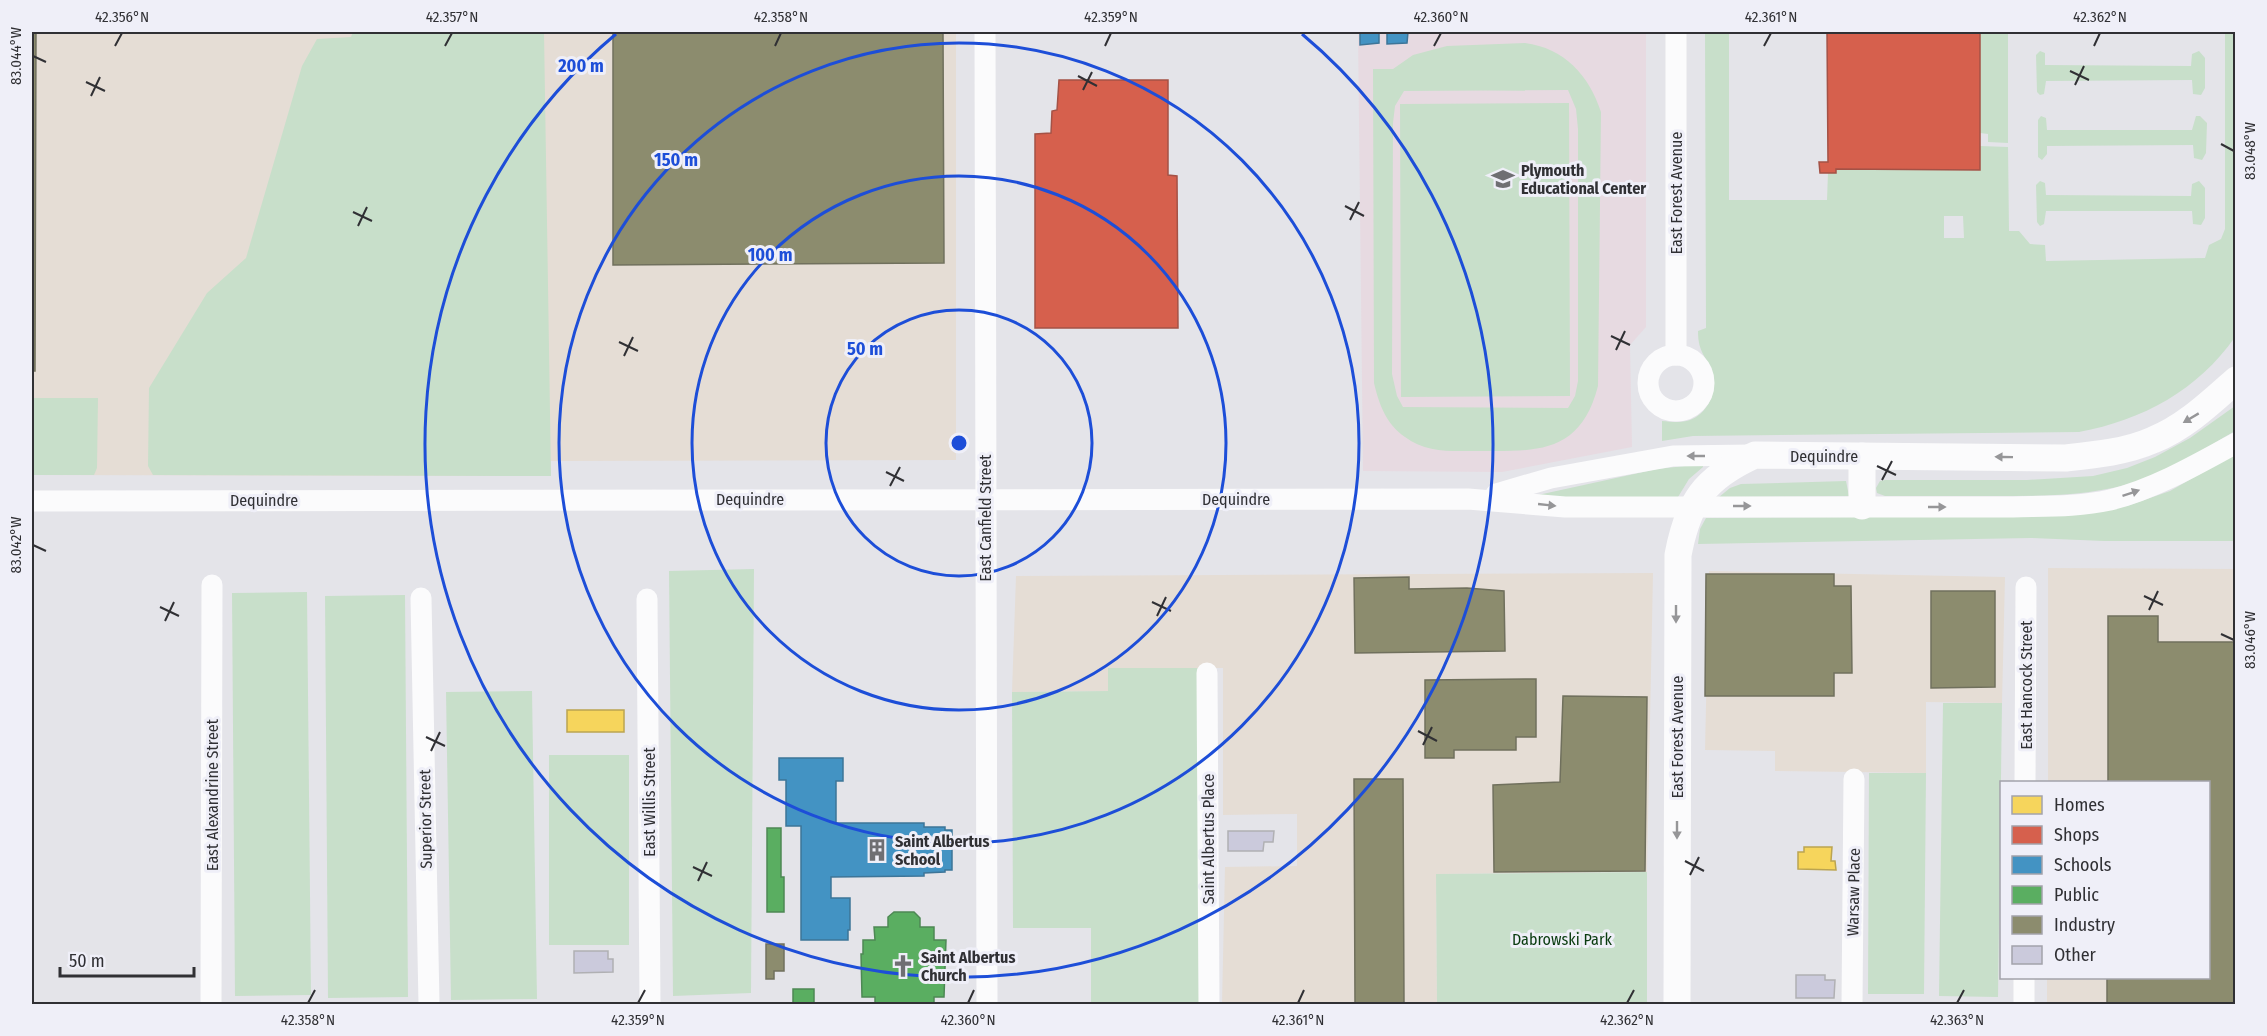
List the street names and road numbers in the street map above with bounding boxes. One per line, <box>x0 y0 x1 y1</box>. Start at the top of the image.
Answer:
street label: East Forest Avenue <box>1667 132 1686 254</box>
street label: Dequindre <box>1790 447 1858 466</box>
street label: East Canfield Street <box>976 454 995 582</box>
street label: Dequindre <box>716 490 784 509</box>
street label: Dequindre <box>1202 490 1270 509</box>
street label: Dequindre <box>230 491 298 510</box>
street label: East Hancock Street <box>2017 620 2036 750</box>
street label: East Forest Avenue <box>1668 676 1687 798</box>
street label: East Alexandrine Street <box>203 718 222 871</box>
street label: East Willis Street <box>640 747 659 857</box>
street label: Superior Street <box>415 768 436 869</box>
street label: Saint Albertus Place <box>1199 774 1218 904</box>
street label: Warsaw Place <box>1843 848 1864 936</box>

